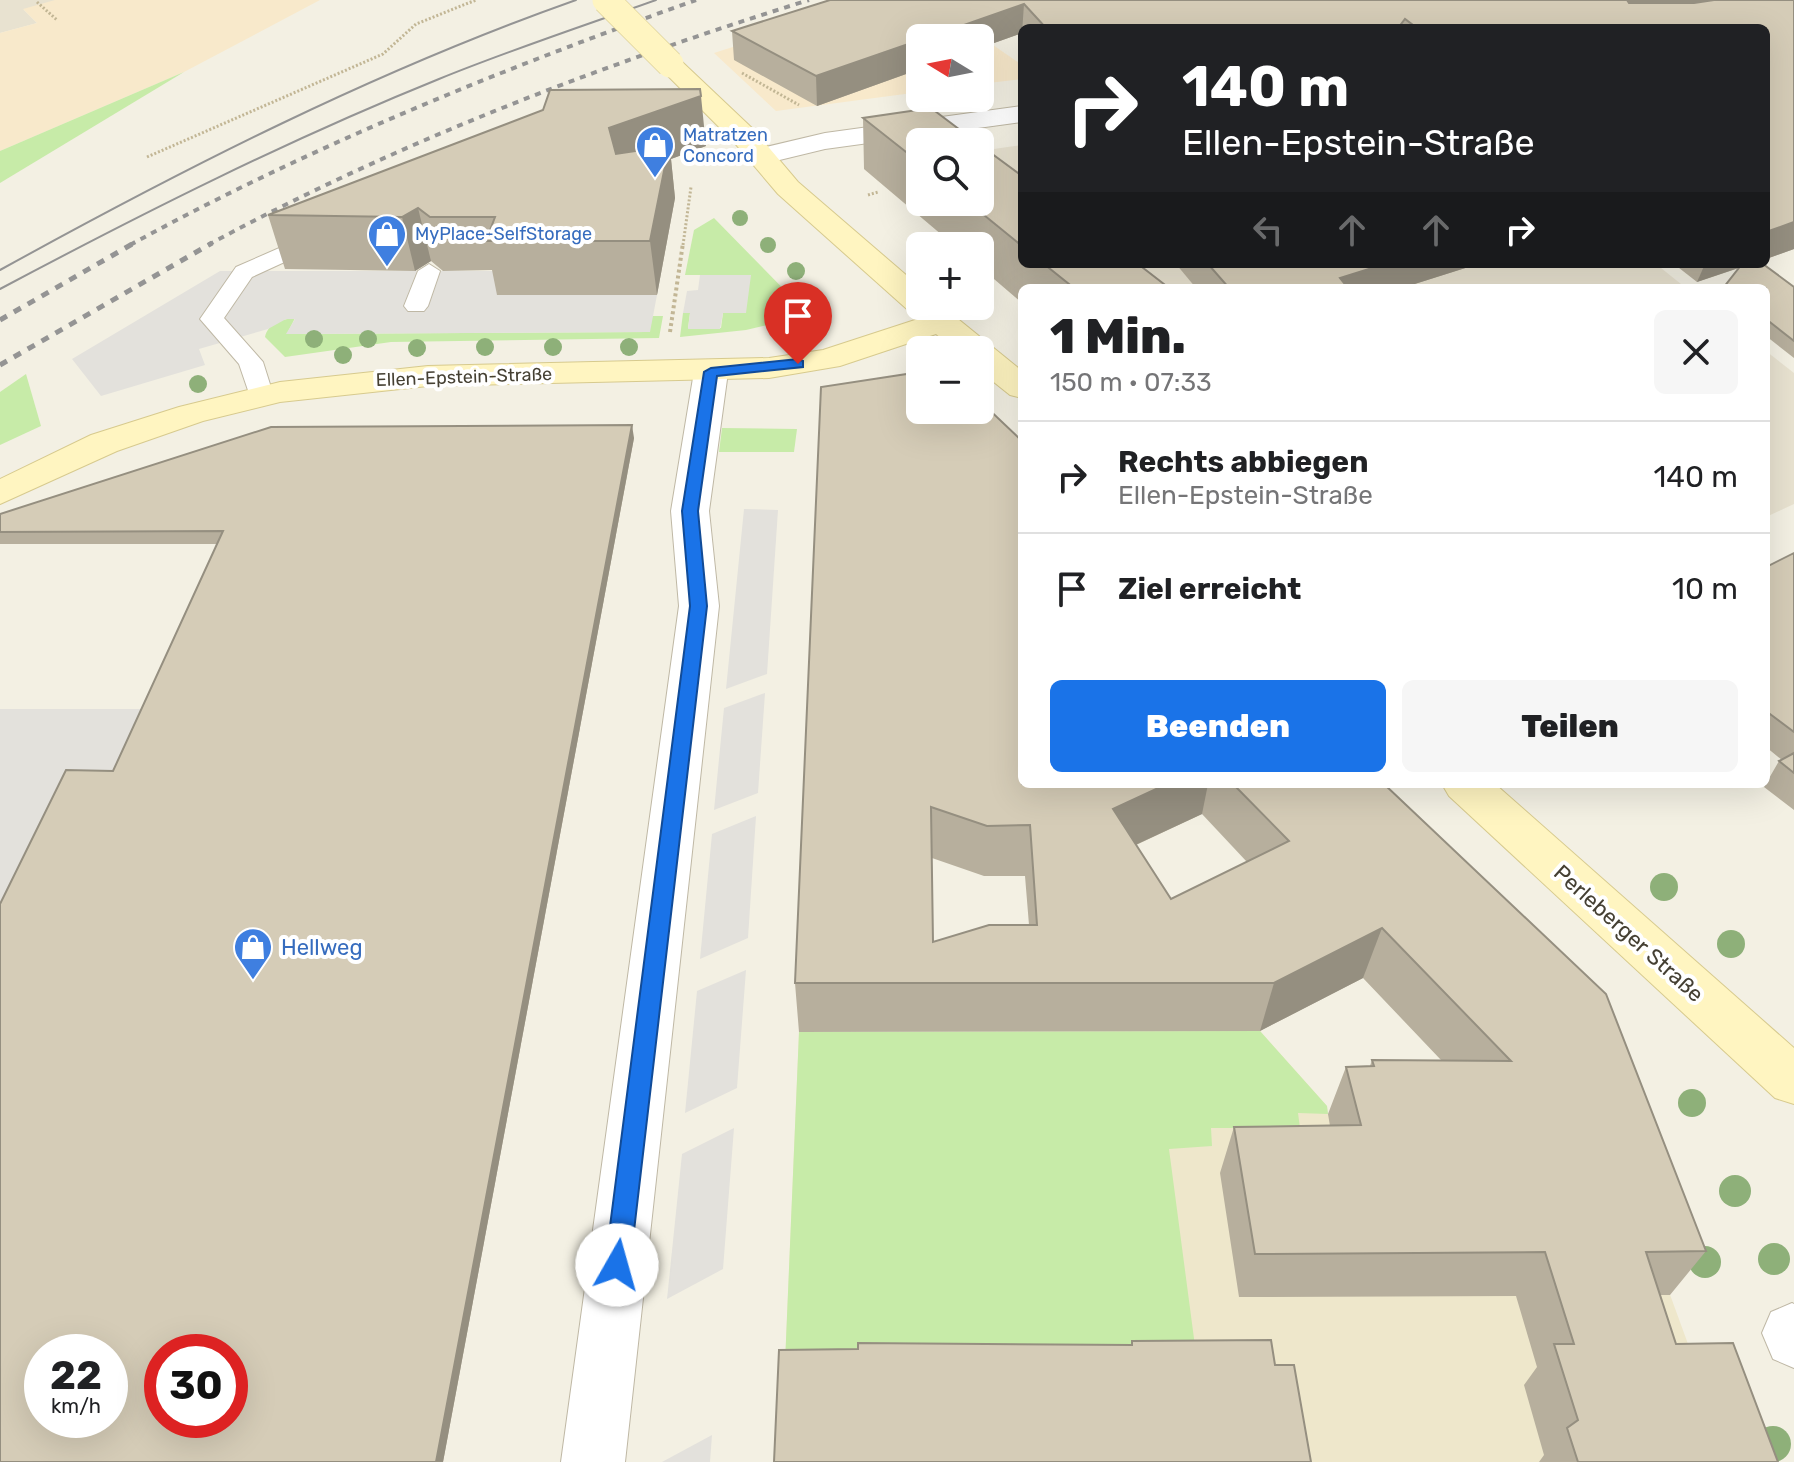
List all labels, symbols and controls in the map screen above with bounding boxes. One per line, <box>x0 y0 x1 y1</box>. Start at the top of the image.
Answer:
north arrow <box>906 24 994 112</box>
map controls <box>906 24 994 424</box>
text: 140 m <box>1182 54 1349 120</box>
icon: right <box>1050 56 1154 160</box>
text: Ellen-Epstein-Straße <box>1182 121 1535 164</box>
shop icon: Matratzen Concord <box>634 124 676 179</box>
place label: Matratzen Concord <box>683 124 768 167</box>
button: search <box>906 128 994 216</box>
icon: left <box>1246 208 1290 252</box>
icon: ahead <box>1330 208 1374 252</box>
icon: ahead <box>1414 208 1458 252</box>
icon: right <box>1498 208 1542 252</box>
shop icon: MyPlace-SelfStorage <box>366 213 408 268</box>
place label: MyPlace-SelfStorage <box>415 223 592 245</box>
button: + <box>906 232 994 320</box>
pin <box>764 282 832 364</box>
icon: arrive <box>776 294 820 338</box>
text: 1 Min. <box>1050 308 1186 365</box>
button: close <box>1654 310 1738 394</box>
button: − <box>906 336 994 424</box>
street label: Ellen-Epstein-Straße <box>375 363 553 391</box>
text: 150 m · 07:33 <box>1050 367 1212 398</box>
text: Rechts abbiegen <box>1118 444 1368 480</box>
icon: right <box>1050 455 1094 499</box>
text: 140 m <box>1653 459 1738 495</box>
text: Ellen-Epstein-Straße <box>1118 480 1373 511</box>
icon: arrive <box>1050 567 1094 611</box>
text: Ziel erreicht <box>1118 571 1301 607</box>
text: 10 m <box>1672 571 1738 607</box>
button: Beenden <box>1050 680 1386 772</box>
button: Teilen <box>1402 680 1738 772</box>
street label: Perleberger Straße <box>1548 859 1709 1008</box>
shop icon: Hellweg <box>232 926 274 981</box>
place label: Hellweg <box>281 934 363 961</box>
position arrow <box>575 1223 659 1307</box>
speed limit sign: 30 <box>144 1334 248 1438</box>
text: 22 <box>50 1352 102 1399</box>
text: km/h <box>51 1394 101 1418</box>

